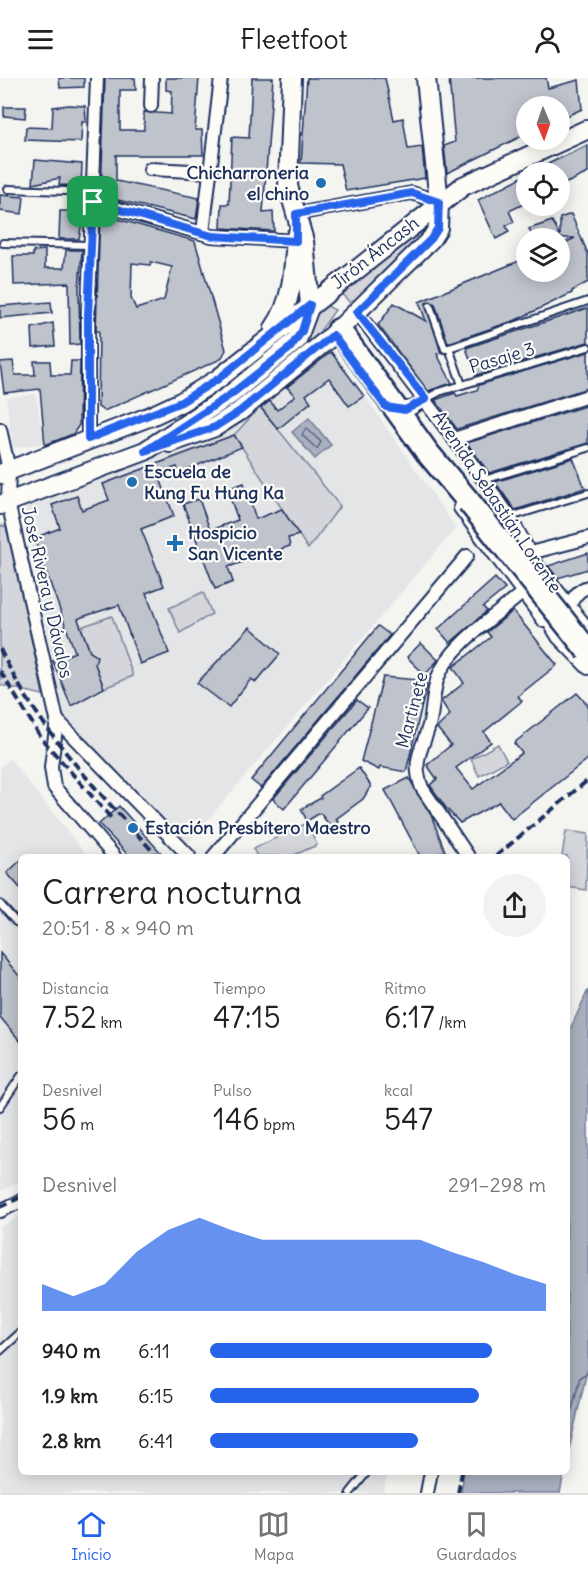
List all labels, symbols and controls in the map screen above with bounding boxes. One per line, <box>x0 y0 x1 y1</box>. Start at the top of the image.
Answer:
text: Fleetfoot <box>240 22 348 56</box>
icon: menu <box>24 23 57 56</box>
icon: person <box>531 23 564 56</box>
north arrow <box>516 96 570 150</box>
map controls <box>516 96 570 282</box>
place label: Chicharroneria el chino <box>186 161 309 205</box>
button: locate <box>516 162 570 216</box>
pin <box>67 176 118 227</box>
marker: Chicharroneria el chino <box>314 176 328 190</box>
icon: arrive <box>76 185 109 218</box>
street label: Jirón Áncash <box>326 211 423 294</box>
button: layers <box>516 228 570 282</box>
street label: Pasaje 3 <box>466 337 537 378</box>
street label: Avenida Sebastián Lorente <box>428 406 567 597</box>
place label: Escuela de Kung Fu Hung Ka <box>144 460 284 504</box>
marker: Escuela de Kung Fu Hung Ka <box>125 475 139 489</box>
street label: José Rivera y Dávalos <box>17 504 78 680</box>
place label: Hospicio San Vicente <box>188 521 283 565</box>
marker: Hospicio San Vicente <box>166 534 184 552</box>
street label: Martinete <box>390 669 433 750</box>
place label: Estación Presbítero Maestro <box>145 816 371 839</box>
marker: Estación Presbítero Maestro <box>126 821 140 835</box>
text: Carrera nocturna <box>42 871 302 913</box>
button: share <box>483 874 546 937</box>
text: 20:51 · 8 × 940 m <box>42 915 194 940</box>
text: Distancia <box>42 978 109 998</box>
text: Tiempo <box>213 978 266 998</box>
text: Ritmo <box>384 978 426 998</box>
text: 7.52 <box>42 998 97 1036</box>
text: 47:15 <box>213 998 281 1036</box>
text: 6:17 <box>384 998 435 1036</box>
text: km <box>97 1012 123 1032</box>
text: /km <box>435 1012 467 1032</box>
text: Desnivel <box>42 1080 102 1100</box>
text: Pulso <box>213 1080 252 1100</box>
text: kcal <box>384 1080 413 1100</box>
text: 56 <box>42 1100 77 1138</box>
text: 146 <box>213 1100 260 1138</box>
text: 547 <box>384 1100 433 1138</box>
text: m <box>77 1114 94 1134</box>
text: bpm <box>260 1114 295 1134</box>
text: Desnivel <box>42 1172 117 1197</box>
text: 291–298 m <box>448 1172 546 1197</box>
text: 940 m <box>42 1338 101 1363</box>
text: 6:11 <box>138 1338 170 1363</box>
text: 1.9 km <box>42 1383 98 1408</box>
text: 6:15 <box>138 1383 174 1408</box>
text: 2.8 km <box>42 1428 101 1453</box>
text: 6:41 <box>138 1428 173 1453</box>
tab: Inicio <box>71 1508 112 1564</box>
tab: Mapa <box>254 1508 294 1564</box>
tab: Guardados <box>436 1508 517 1564</box>

